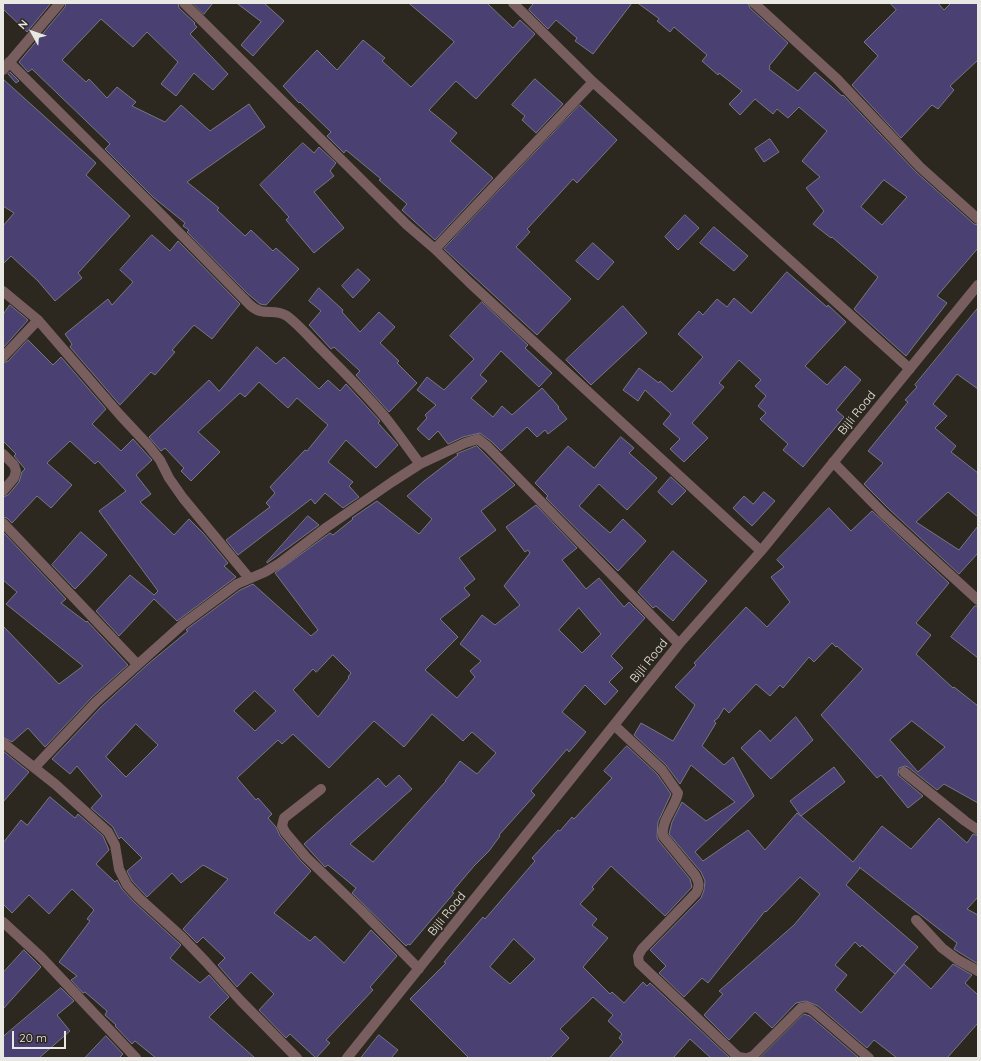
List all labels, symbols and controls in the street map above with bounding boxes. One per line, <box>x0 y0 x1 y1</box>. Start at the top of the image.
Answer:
north arrow <box>12 12 52 52</box>
text: N <box>15 17 31 32</box>
street label: Bijli Road <box>835 388 879 438</box>
street label: Bijli Road <box>627 636 671 686</box>
street label: Bijli Road <box>425 889 469 939</box>
scale bar <box>14 1023 68 1049</box>
text: 20 m <box>19 1030 47 1045</box>

